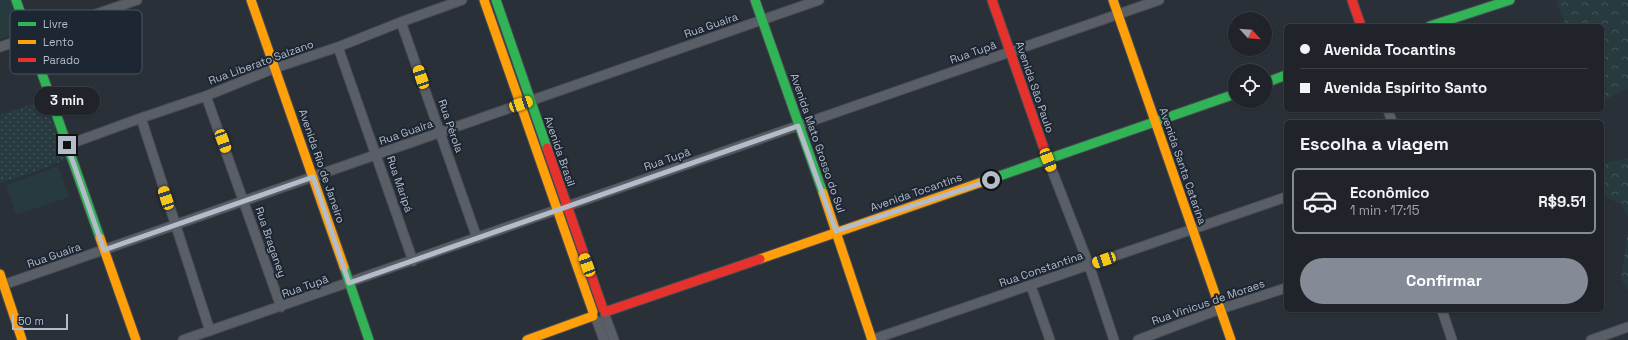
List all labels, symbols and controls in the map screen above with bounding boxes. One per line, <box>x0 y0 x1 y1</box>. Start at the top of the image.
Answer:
street label: Rua Guaíra <box>682 9 740 41</box>
legend <box>10 10 142 74</box>
north arrow <box>1228 12 1272 56</box>
map controls <box>1228 12 1272 108</box>
text: Livre <box>43 17 68 31</box>
text: Lento <box>43 35 74 49</box>
street label: Rua Liberato Salzano <box>207 36 316 88</box>
street label: Rua Tupã <box>948 37 999 66</box>
street label: Avenida São Paulo <box>1013 39 1057 135</box>
text: Avenida Tocantins <box>1324 40 1456 59</box>
text: Parado <box>43 53 80 67</box>
car <box>411 64 431 90</box>
button: locate <box>1228 64 1272 108</box>
street label: Avenida Mato Grosso do Sul <box>788 71 848 215</box>
text: Avenida Espírito Santo <box>1324 78 1487 97</box>
callout: 3 min <box>34 87 100 115</box>
text: 3 min <box>50 92 84 109</box>
car <box>508 94 534 114</box>
street label: Rua Pérola <box>435 97 467 155</box>
street label: Avenida Santa Catarina <box>1156 106 1210 227</box>
street label: Avenida Rio de Janeiro <box>296 107 348 225</box>
street label: Avenida Brasil <box>541 114 579 188</box>
street label: Rua Guaíra <box>377 116 435 148</box>
car <box>213 128 233 154</box>
text: Escolha a viagem <box>1300 132 1449 155</box>
route end <box>58 136 76 154</box>
street label: Rua Tupã <box>642 144 693 173</box>
car <box>1038 147 1058 173</box>
street label: Rua Maripá <box>384 154 416 215</box>
street label: Avenida Tocantins <box>868 170 964 214</box>
route start <box>982 171 1000 189</box>
icon: car <box>1302 183 1338 219</box>
text: Econômico <box>1350 183 1429 202</box>
car <box>157 185 175 211</box>
text: R$9.51 <box>1538 192 1586 211</box>
text: 1 min · 17:15 <box>1350 202 1420 219</box>
street label: Rua Braganey <box>252 205 290 279</box>
street label: Rua Guaíra <box>25 239 83 271</box>
street label: Rua Constantina <box>997 248 1085 290</box>
car <box>1091 250 1117 270</box>
car <box>577 252 597 278</box>
button: Confirmar <box>1300 258 1588 304</box>
street label: Rua Tupã <box>280 271 331 300</box>
street label: Rua Vinicus de Moraes <box>1150 276 1267 328</box>
scale bar <box>12 312 68 331</box>
text: 50 m <box>18 314 44 328</box>

